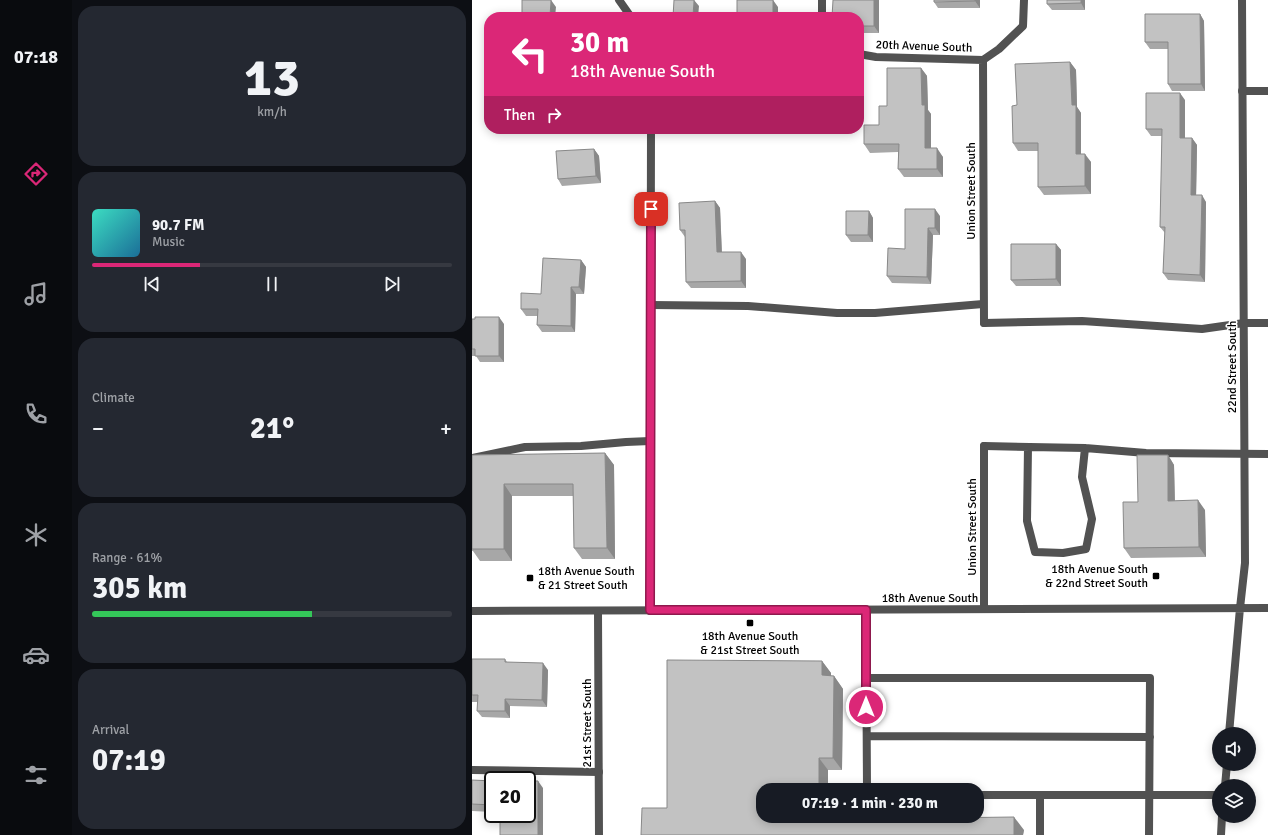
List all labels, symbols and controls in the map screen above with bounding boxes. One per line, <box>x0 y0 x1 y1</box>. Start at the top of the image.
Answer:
text: 30 m <box>570 26 629 60</box>
icon: left <box>504 28 556 80</box>
street label: 20th Avenue South <box>875 37 973 56</box>
text: 07:18 <box>14 46 58 68</box>
text: 13 <box>244 46 300 110</box>
text: 18th Avenue South <box>570 60 715 82</box>
text: km/h <box>257 104 287 120</box>
icon: right <box>543 104 565 126</box>
text: Then <box>504 106 535 124</box>
street label: Union Street South <box>964 142 979 240</box>
icon: directions <box>22 160 50 188</box>
pin <box>634 192 668 226</box>
icon: arrive <box>640 198 662 220</box>
text: 90.7 FM <box>152 216 204 234</box>
text: Music <box>152 234 185 250</box>
icon: previous <box>141 273 163 295</box>
icon: pause <box>261 273 283 295</box>
icon: next <box>381 273 403 295</box>
icon: music <box>22 280 50 308</box>
street label: 22nd Street South <box>1225 321 1240 413</box>
text: Climate <box>92 390 135 406</box>
icon: phone <box>22 400 50 428</box>
text: 21° <box>250 410 294 447</box>
text: − <box>92 415 104 442</box>
text: + <box>440 415 452 442</box>
street label: Union Street South <box>965 478 980 576</box>
icon: climate <box>22 521 50 549</box>
text: Range · 61% <box>92 550 162 566</box>
place label: 18th Avenue South & 22nd Street South <box>1045 562 1148 591</box>
place label: 18th Avenue South & 21 Street South <box>538 564 635 593</box>
text: 305 km <box>92 570 187 607</box>
marker: 18th Avenue South & 22nd Street South <box>1151 571 1161 581</box>
marker: 18th Avenue South & 21 Street South <box>525 573 535 583</box>
street label: 18th Avenue South <box>882 591 978 606</box>
marker: 18th Avenue South & 21st Street South <box>745 618 755 628</box>
place label: 18th Avenue South & 21st Street South <box>700 629 800 658</box>
icon: car <box>22 641 50 669</box>
street label: 21st Street South <box>580 678 595 768</box>
position arrow <box>845 686 887 728</box>
text: Arrival <box>92 722 129 738</box>
map controls <box>1212 727 1256 823</box>
button: sound <box>1212 727 1256 771</box>
text: 07:19 <box>92 742 166 779</box>
icon: filters <box>22 761 50 789</box>
speed limit sign: 20 <box>484 771 536 823</box>
button: layers <box>1212 779 1256 823</box>
text: 07:19 · 1 min · 230 m <box>802 794 938 812</box>

